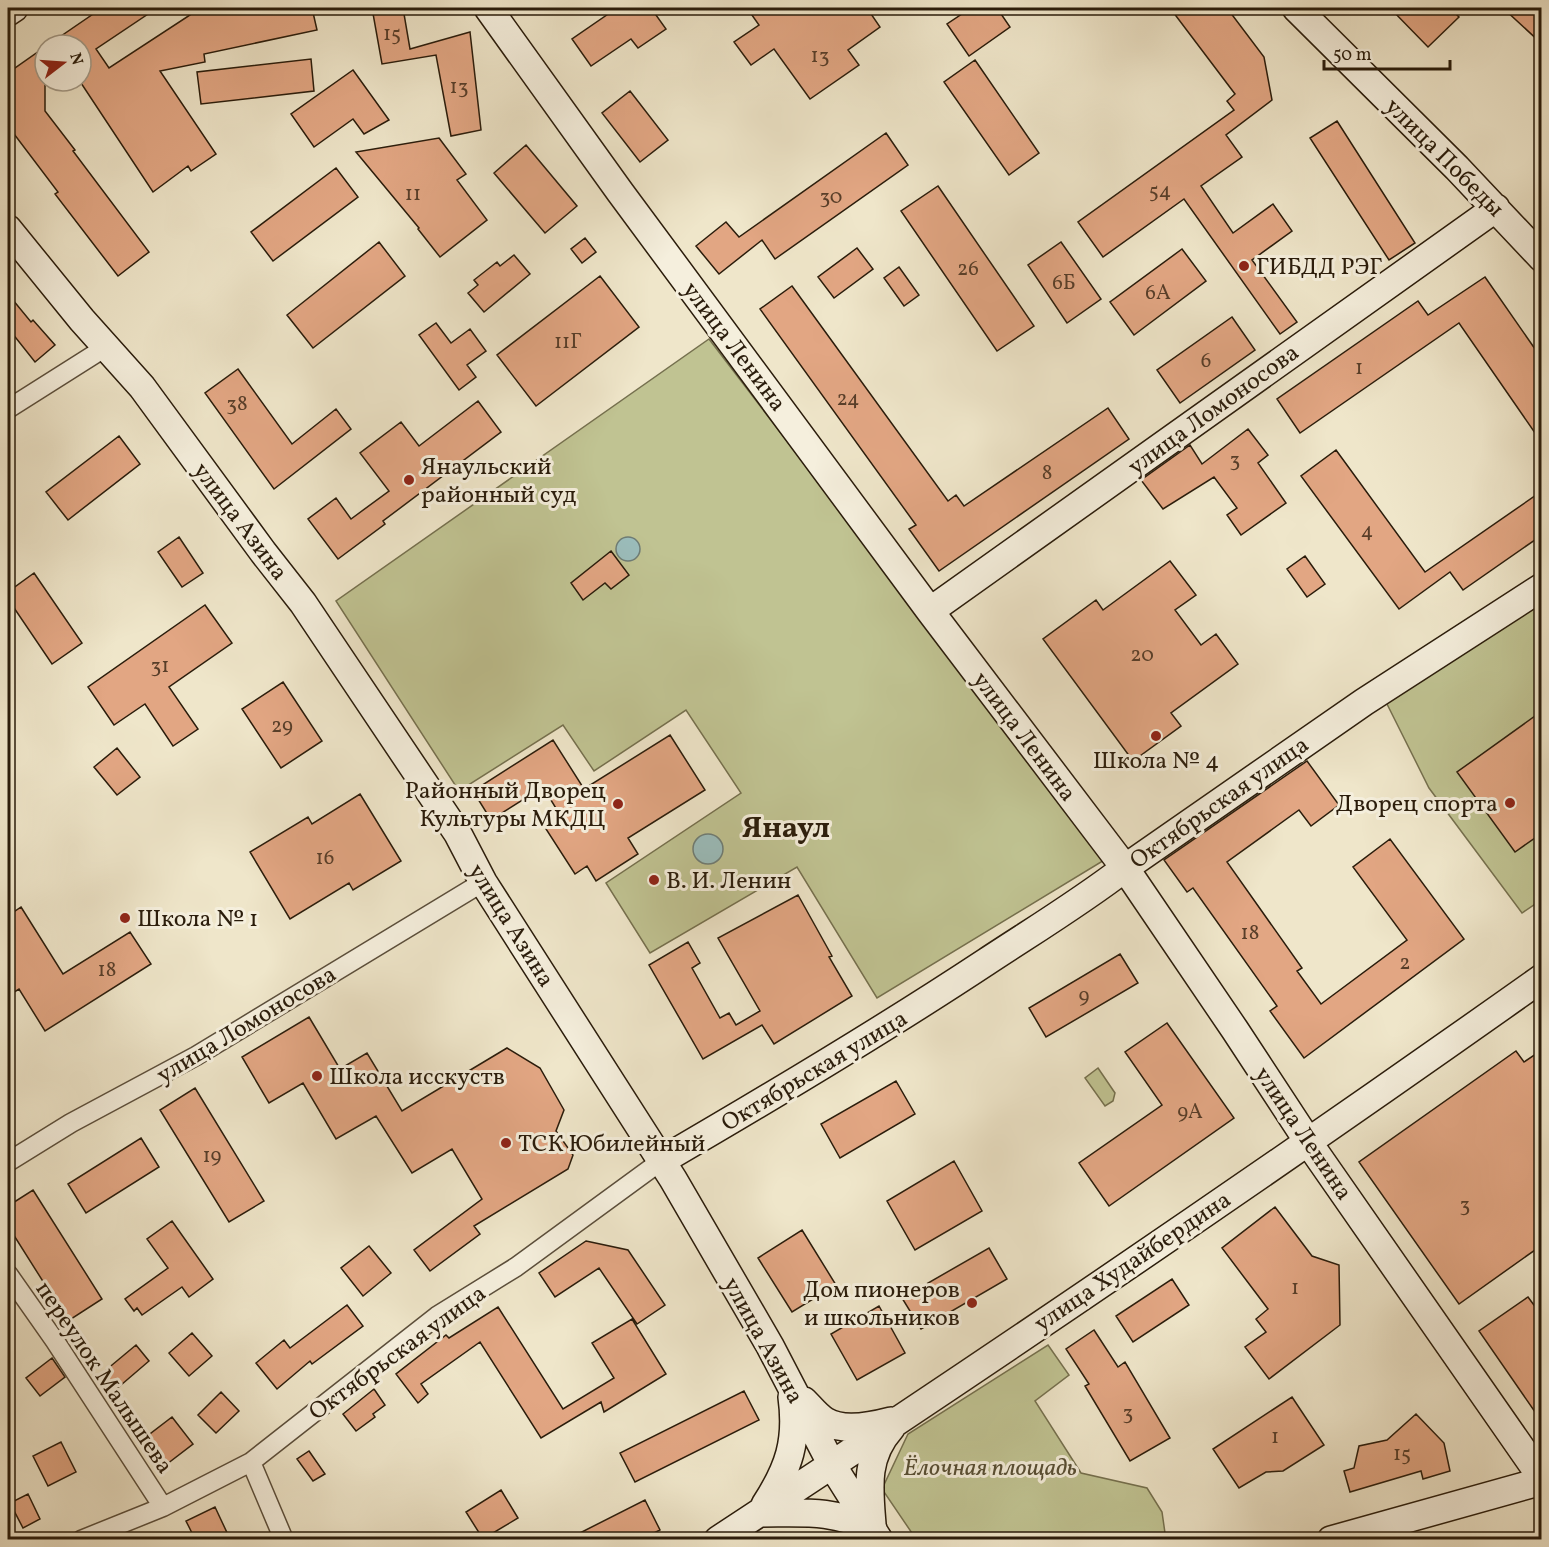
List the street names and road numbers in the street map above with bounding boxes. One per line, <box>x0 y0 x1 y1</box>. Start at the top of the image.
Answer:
street label: улица Победы <box>1376 91 1511 226</box>
street label: улица Ленина <box>673 275 794 419</box>
street label: улица Ломоносова <box>1121 337 1307 484</box>
street label: улица Азина <box>184 456 295 588</box>
street label: улица Ленина <box>963 665 1084 809</box>
street label: Октябрьская улица <box>1124 729 1317 878</box>
street label: улица Азина <box>459 858 562 994</box>
street label: улица Ломоносова <box>151 958 343 1093</box>
street label: Октябрьская улица <box>715 1003 915 1141</box>
street label: улица Ленина <box>1245 1060 1360 1208</box>
street label: улица Худайбердина <box>1028 1184 1238 1341</box>
street label: улица Азина <box>713 1271 811 1410</box>
street label: переулок Малышева <box>26 1275 181 1481</box>
street label: Октябрьская улица <box>302 1278 494 1430</box>

